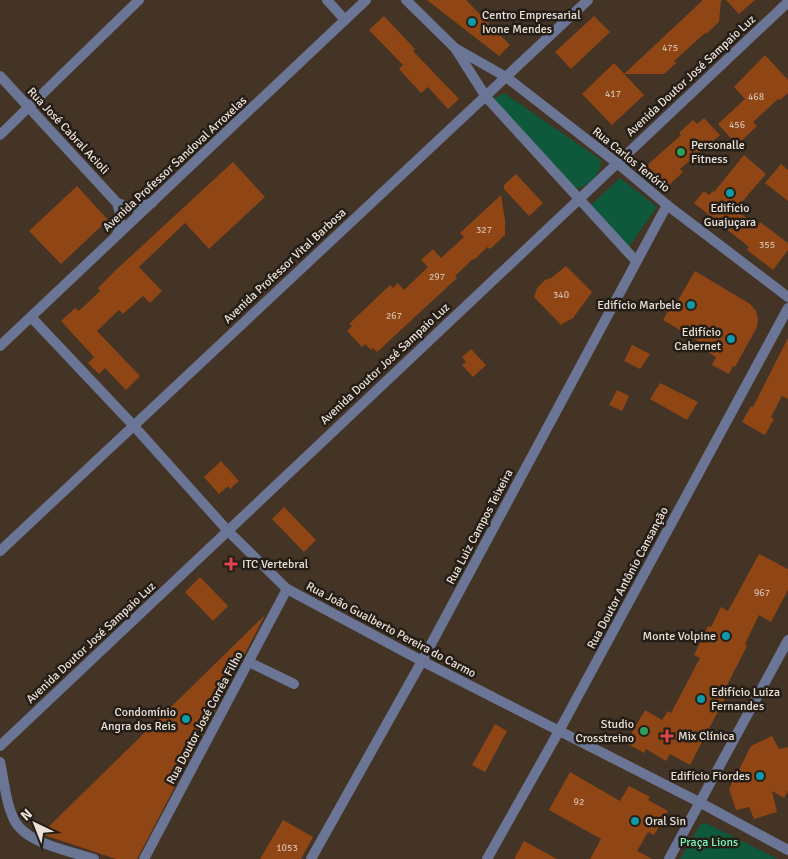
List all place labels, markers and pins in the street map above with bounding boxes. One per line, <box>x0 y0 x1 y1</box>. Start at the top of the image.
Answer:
place label: Centro Empresarial Ivone Mendes <box>482 8 581 37</box>
marker: Centro Empresarial Ivone Mendes <box>466 16 478 28</box>
place label: Personalle Fitness <box>691 138 745 167</box>
marker: Personalle Fitness <box>675 146 687 158</box>
marker: Edifício Guajuçara <box>724 187 736 199</box>
place label: Edifício Guajuçara <box>704 201 756 230</box>
place label: Edifício Marbele <box>597 298 681 313</box>
marker: Edifício Marbele <box>685 299 697 311</box>
place label: Edifício Cabernet <box>674 325 721 354</box>
marker: Edifício Cabernet <box>725 333 737 345</box>
marker: ITC Vertebral <box>224 557 238 571</box>
place label: ITC Vertebral <box>242 557 309 572</box>
place label: Monte Volpine <box>643 629 716 644</box>
marker: Monte Volpine <box>720 630 732 642</box>
place label: Edifício Luiza Fernandes <box>711 685 780 714</box>
marker: Edifício Luiza Fernandes <box>695 693 707 705</box>
place label: Condomínio Angra dos Reis <box>101 705 176 734</box>
marker: Condomínio Angra dos Reis <box>180 713 192 725</box>
place label: Studio Crosstreino <box>575 717 634 746</box>
marker: Studio Crosstreino <box>638 725 650 737</box>
marker: Mix Clínica <box>660 729 674 743</box>
place label: Mix Clínica <box>678 729 735 744</box>
place label: Edifício Fiordes <box>670 769 750 784</box>
marker: Edifício Fiordes <box>754 770 766 782</box>
place label: Oral Sin <box>645 814 686 829</box>
marker: Oral Sin <box>629 815 641 827</box>

